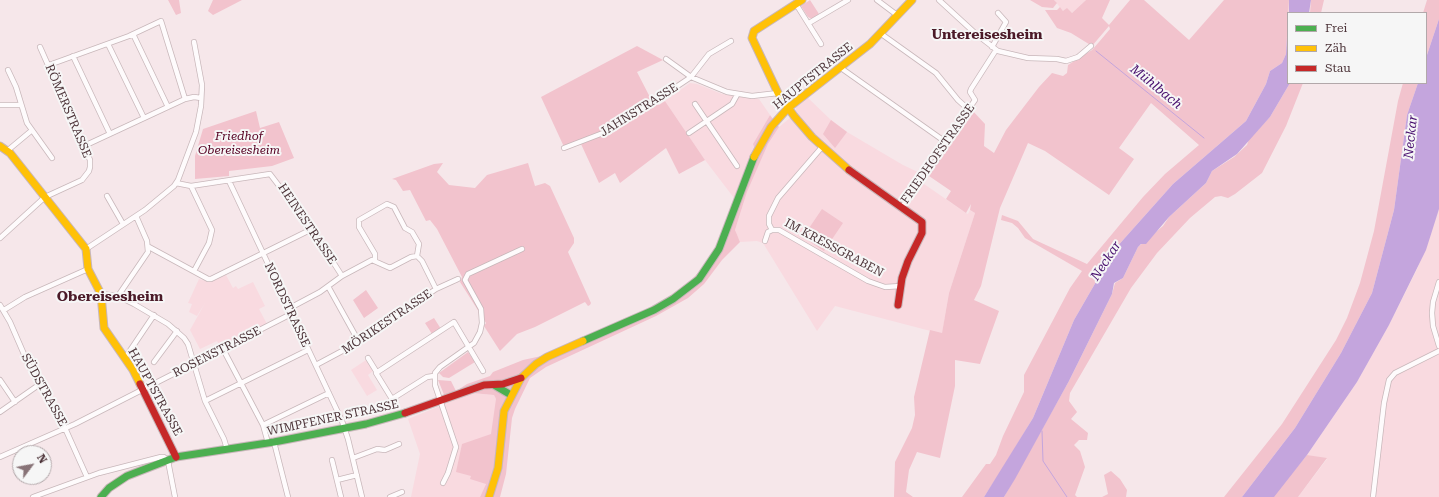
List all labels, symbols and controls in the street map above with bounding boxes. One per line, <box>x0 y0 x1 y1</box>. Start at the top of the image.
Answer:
legend <box>1287 12 1427 84</box>
text: Frei <box>1325 21 1347 35</box>
district label: Untereisesheim <box>931 27 1043 43</box>
street label: HAUPTSTRASSE <box>770 39 856 113</box>
text: Zäh <box>1325 41 1347 55</box>
water label: Mühlbach <box>1127 61 1185 113</box>
text: Stau <box>1325 61 1351 75</box>
street label: RÖMERSTRASSE <box>42 62 94 160</box>
street label: JAHNSTRASSE <box>597 80 681 140</box>
street label: FRIEDHOFSTRASSE <box>898 101 978 207</box>
water label: Neckar <box>1401 114 1421 160</box>
park label: Friedhof Obereisesheim <box>198 129 280 157</box>
street label: HEINESTRASSE <box>275 181 339 267</box>
street label: IM KRESSGRABEN <box>782 216 886 280</box>
water label: Neckar <box>1087 238 1125 284</box>
street label: NORDSTRASSE <box>261 260 313 350</box>
street label: MÖRIKESTRASSE <box>339 287 435 357</box>
district label: Obereisesheim <box>57 289 163 305</box>
street label: ROSENSTRASSE <box>170 323 264 381</box>
street label: HAUPTSTRASSE <box>125 346 185 438</box>
street label: SÜDSTRASSE <box>18 351 70 429</box>
street label: WIMPFENER STRASSE <box>266 397 400 439</box>
north arrow <box>12 445 52 485</box>
text: N <box>34 452 50 466</box>

